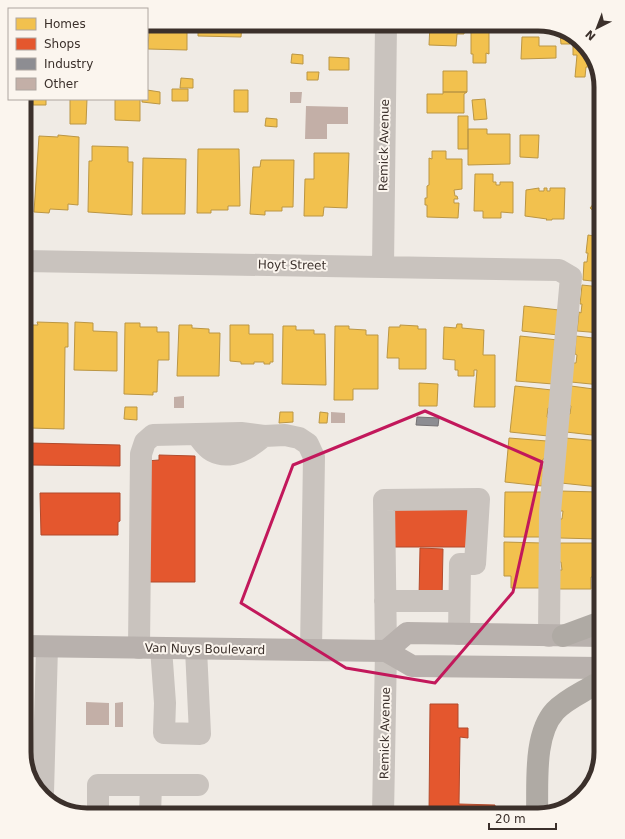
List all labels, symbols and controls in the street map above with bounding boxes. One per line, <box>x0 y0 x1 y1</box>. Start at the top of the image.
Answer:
legend <box>8 8 148 100</box>
north arrow <box>577 8 617 48</box>
text: Homes <box>44 17 86 31</box>
text: N <box>583 27 598 43</box>
text: Shops <box>44 37 80 51</box>
text: Industry <box>44 57 93 71</box>
text: Other <box>44 77 78 91</box>
street label: Remick Avenue <box>376 99 392 191</box>
street label: Hoyt Street <box>258 257 327 273</box>
street label: Van Nuys Boulevard <box>145 641 265 657</box>
street label: Remick Avenue <box>377 687 393 779</box>
scale bar <box>489 805 556 831</box>
text: 20 m <box>495 812 526 826</box>

